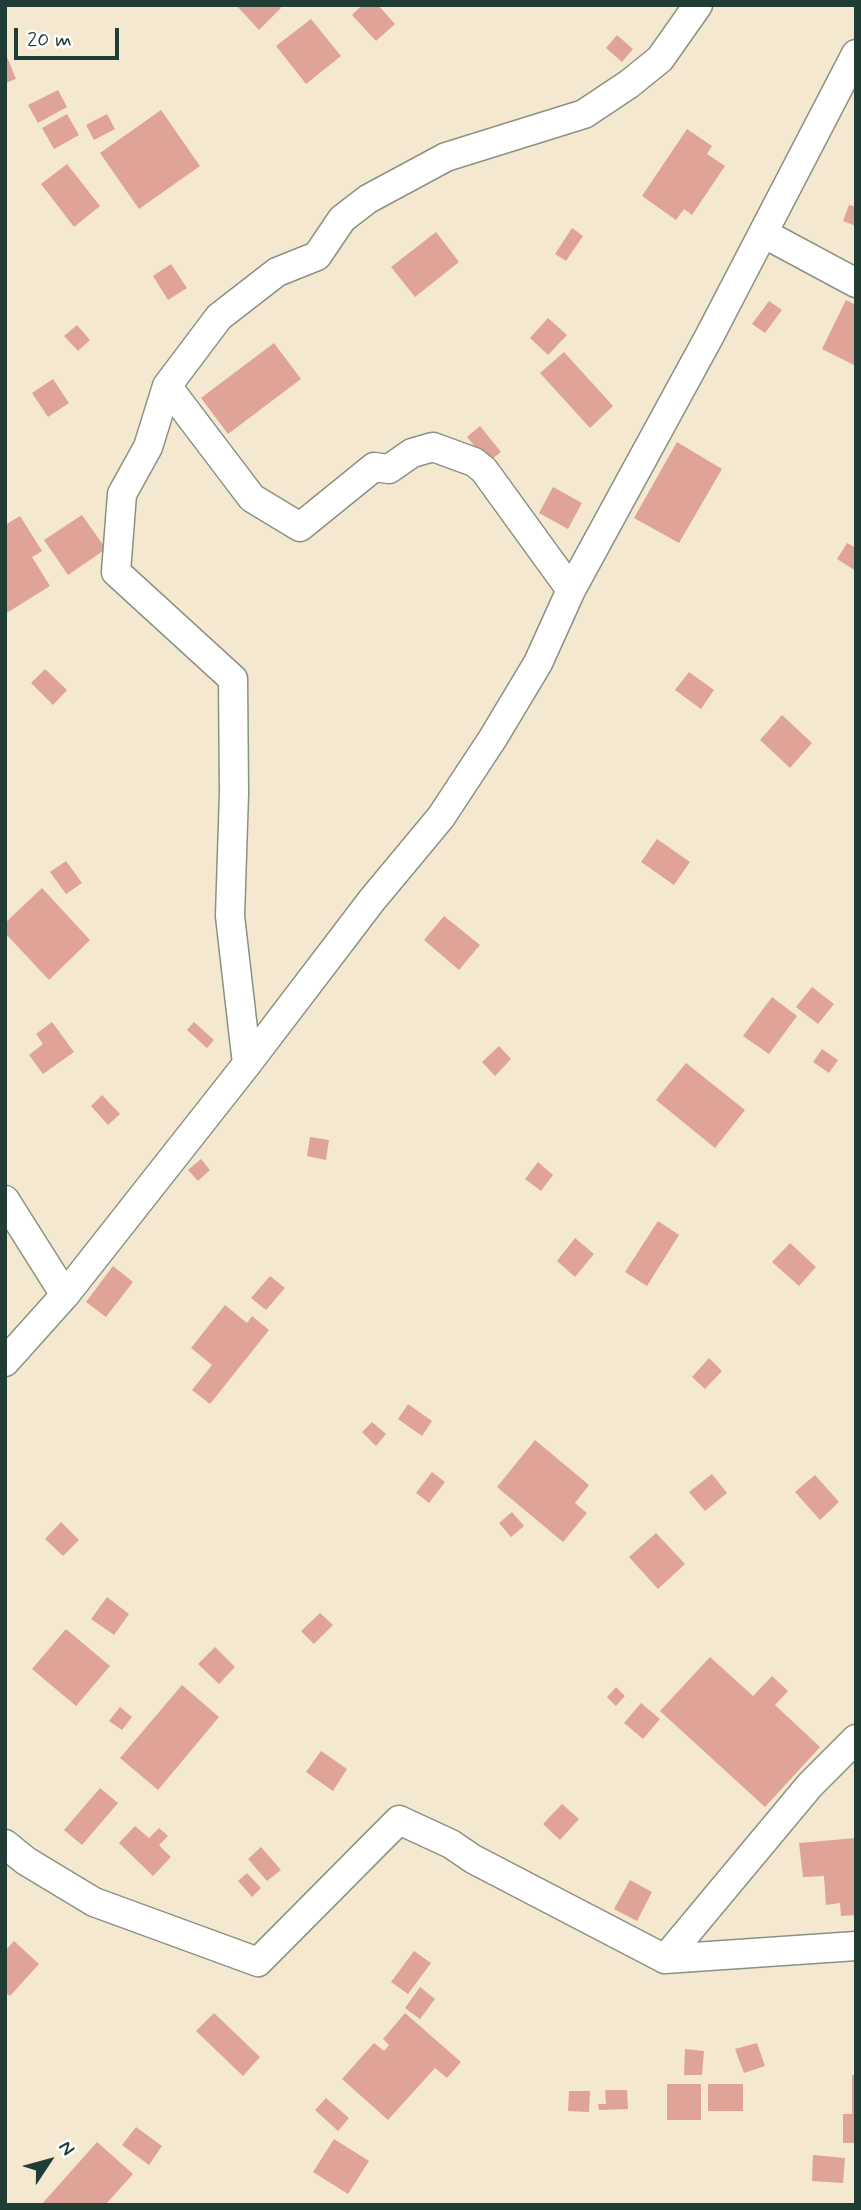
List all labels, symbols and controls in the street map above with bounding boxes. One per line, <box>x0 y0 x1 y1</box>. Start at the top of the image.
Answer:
scale bar <box>18 14 122 58</box>
text: 20 m <box>27 26 72 54</box>
north arrow <box>14 2126 84 2196</box>
text: N <box>53 2136 80 2161</box>

